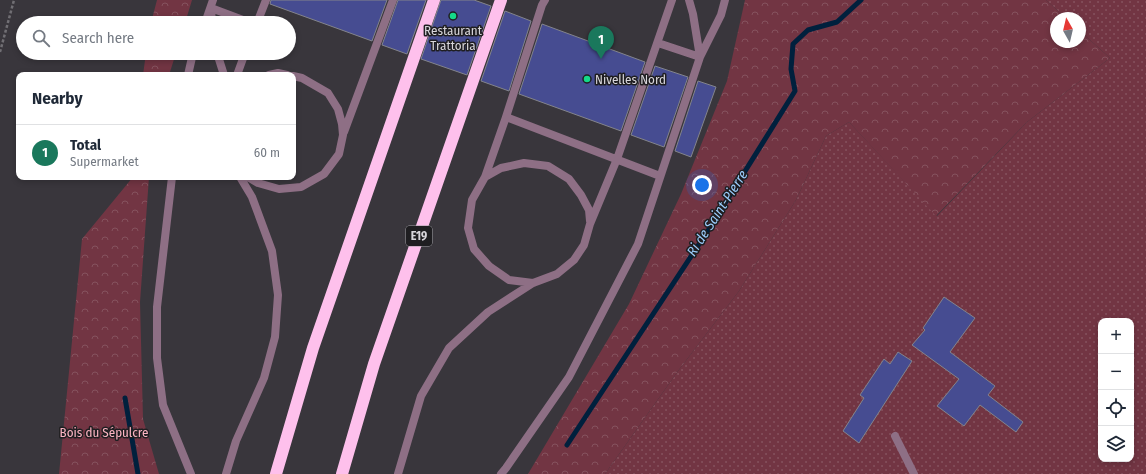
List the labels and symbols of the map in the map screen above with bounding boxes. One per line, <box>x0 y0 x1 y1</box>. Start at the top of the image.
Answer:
marker: Restaurant Trattoria <box>448 11 458 21</box>
north arrow <box>1050 12 1086 48</box>
place label: Restaurant Trattoria <box>424 23 483 53</box>
pin: 1 <box>588 26 614 59</box>
place label: Nivelles Nord <box>595 72 666 87</box>
marker: Nivelles Nord <box>582 74 592 84</box>
water label: Ri de Saint-Pierre <box>683 167 752 259</box>
your location <box>692 175 712 195</box>
road number: E19 <box>406 226 432 246</box>
park label: Bois du Sépulcre <box>60 425 148 440</box>

